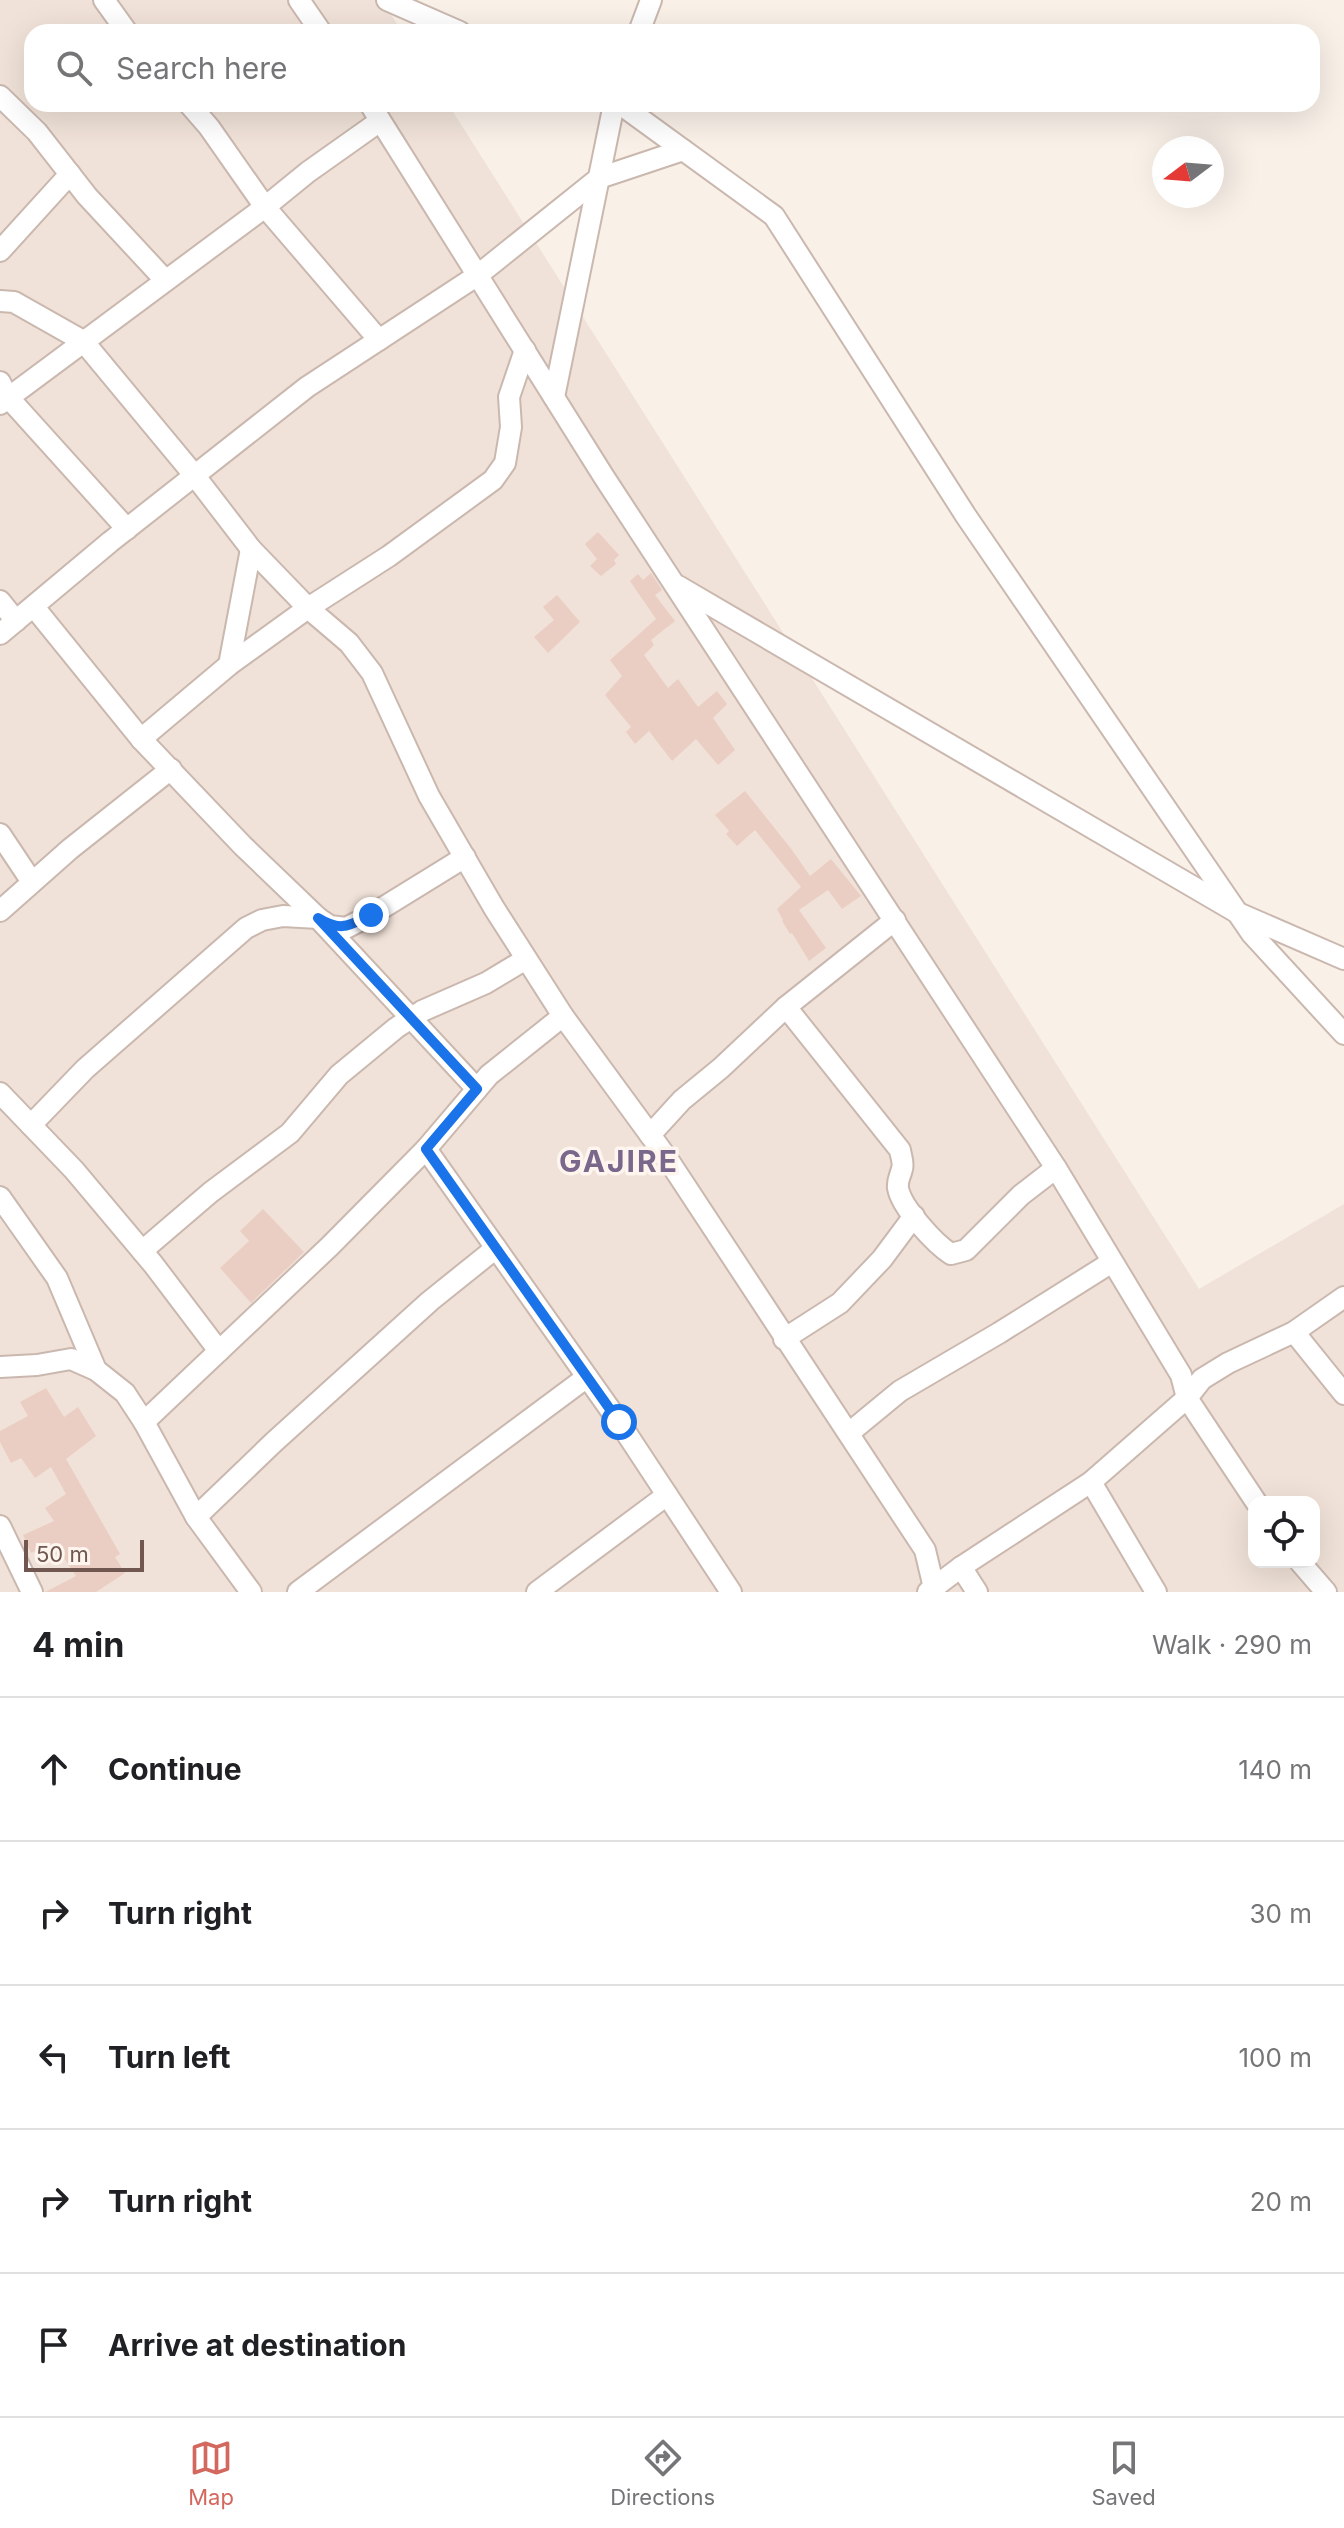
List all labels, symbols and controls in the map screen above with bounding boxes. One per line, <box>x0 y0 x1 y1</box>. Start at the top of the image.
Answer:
search box <box>24 24 1320 112</box>
icon: search <box>52 46 96 90</box>
text: Search here <box>116 50 288 86</box>
north arrow <box>1152 136 1224 208</box>
route end <box>353 897 389 933</box>
district label: GAJIRE <box>559 1143 679 1179</box>
route start <box>601 1404 637 1440</box>
map controls <box>1248 1496 1320 1568</box>
button: locate <box>1248 1496 1320 1568</box>
scale bar <box>24 1536 144 1572</box>
text: 50 m <box>36 1541 89 1567</box>
text: 4 min <box>32 1624 124 1665</box>
text: Walk · 290 m <box>1152 1629 1312 1660</box>
icon: ahead <box>32 1747 76 1791</box>
text: Continue <box>108 1751 242 1787</box>
text: 140 m <box>1238 1754 1312 1785</box>
icon: right <box>32 1891 76 1935</box>
text: Turn right <box>108 1895 252 1931</box>
text: 30 m <box>1249 1898 1312 1929</box>
icon: left <box>32 2035 76 2079</box>
text: Turn left <box>108 2039 230 2075</box>
text: 100 m <box>1239 2042 1312 2073</box>
icon: right <box>32 2179 76 2223</box>
text: Turn right <box>108 2183 252 2219</box>
text: 20 m <box>1250 2186 1312 2217</box>
icon: arrive <box>32 2323 76 2367</box>
text: Arrive at destination <box>108 2327 406 2363</box>
tab: Map <box>188 2436 234 2510</box>
tab: Directions <box>610 2436 715 2510</box>
tab: Saved <box>1091 2436 1156 2510</box>

